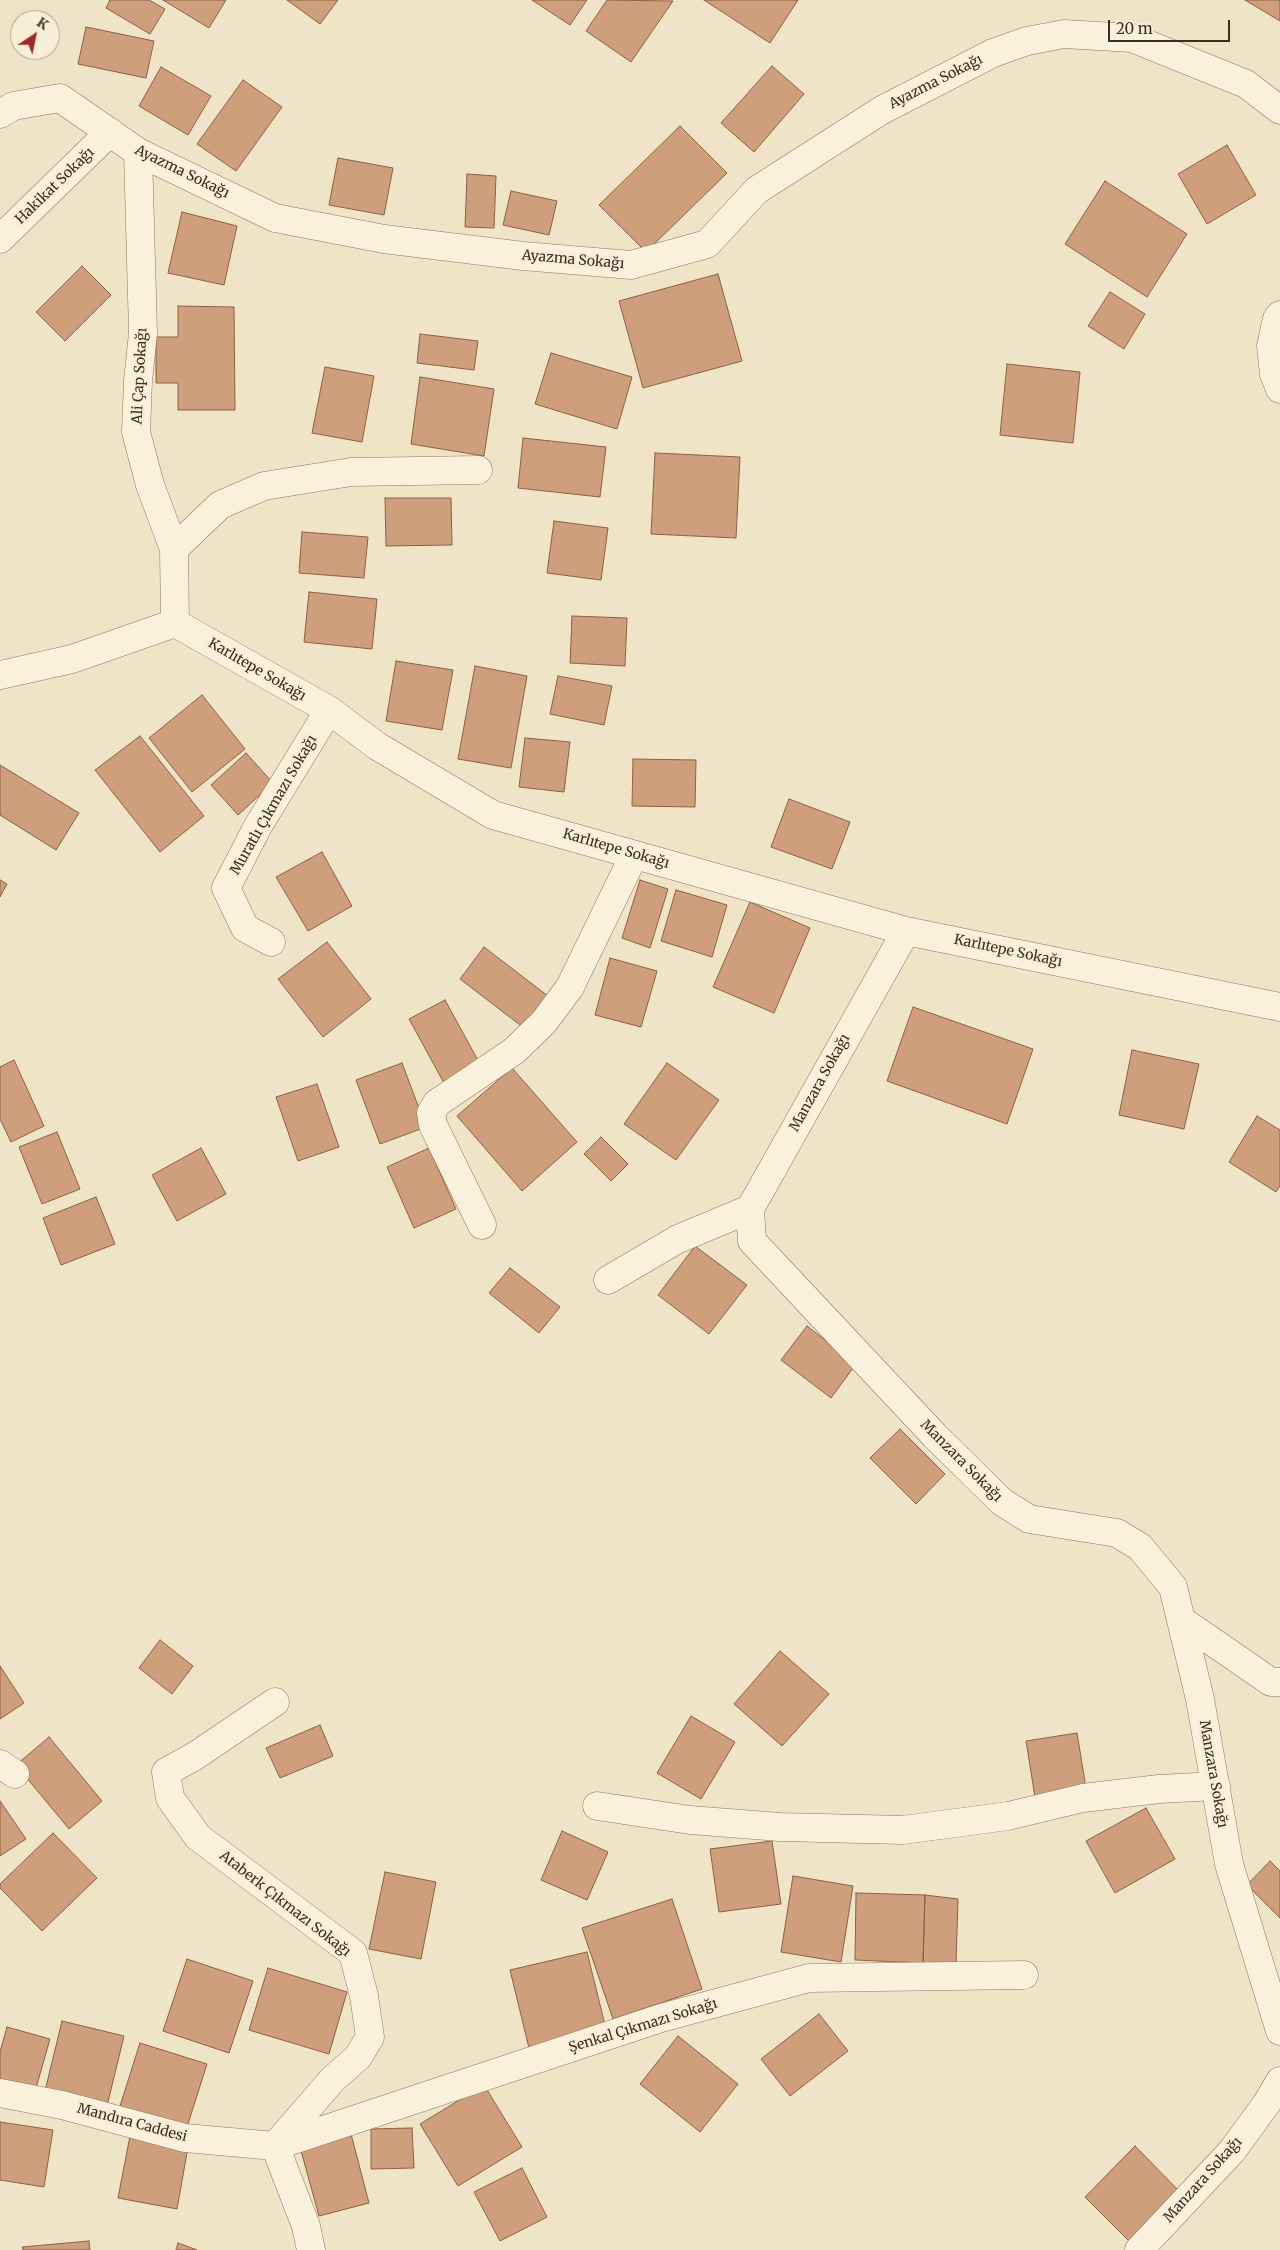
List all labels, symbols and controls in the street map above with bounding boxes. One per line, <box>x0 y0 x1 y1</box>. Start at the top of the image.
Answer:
north arrow <box>10 10 60 60</box>
scale bar <box>1110 10 1232 42</box>
text: K <box>33 13 52 34</box>
text: 20 m <box>1116 19 1153 38</box>
street label: Ayazma Sokağı <box>886 51 986 113</box>
street label: Ayazma Sokağı <box>132 142 232 202</box>
street label: Hakikat Sokağı <box>12 144 98 228</box>
street label: Ayazma Sokağı <box>521 247 625 273</box>
street label: Ali Çap Sokağı <box>129 327 151 425</box>
street label: Karlıtepe Sokağı <box>205 635 309 705</box>
street label: Muratlı Çıkmazı Sokağı <box>227 732 321 878</box>
street label: Karlıtepe Sokağı <box>561 826 671 872</box>
street label: Karlıtepe Sokağı <box>952 931 1064 971</box>
street label: Manzara Sokağı <box>786 1031 854 1135</box>
street label: Manzara Sokağı <box>917 1417 1005 1505</box>
street label: Manzara Sokağı <box>1195 1719 1231 1829</box>
street label: Ataberk Çıkmazı Sokağı <box>216 1847 354 1961</box>
street label: Şenkal Çıkmazı Sokağı <box>567 1995 719 2057</box>
street label: Mandıra Caddesi <box>75 2100 189 2146</box>
street label: Manzara Sokağı <box>1160 2134 1246 2226</box>

